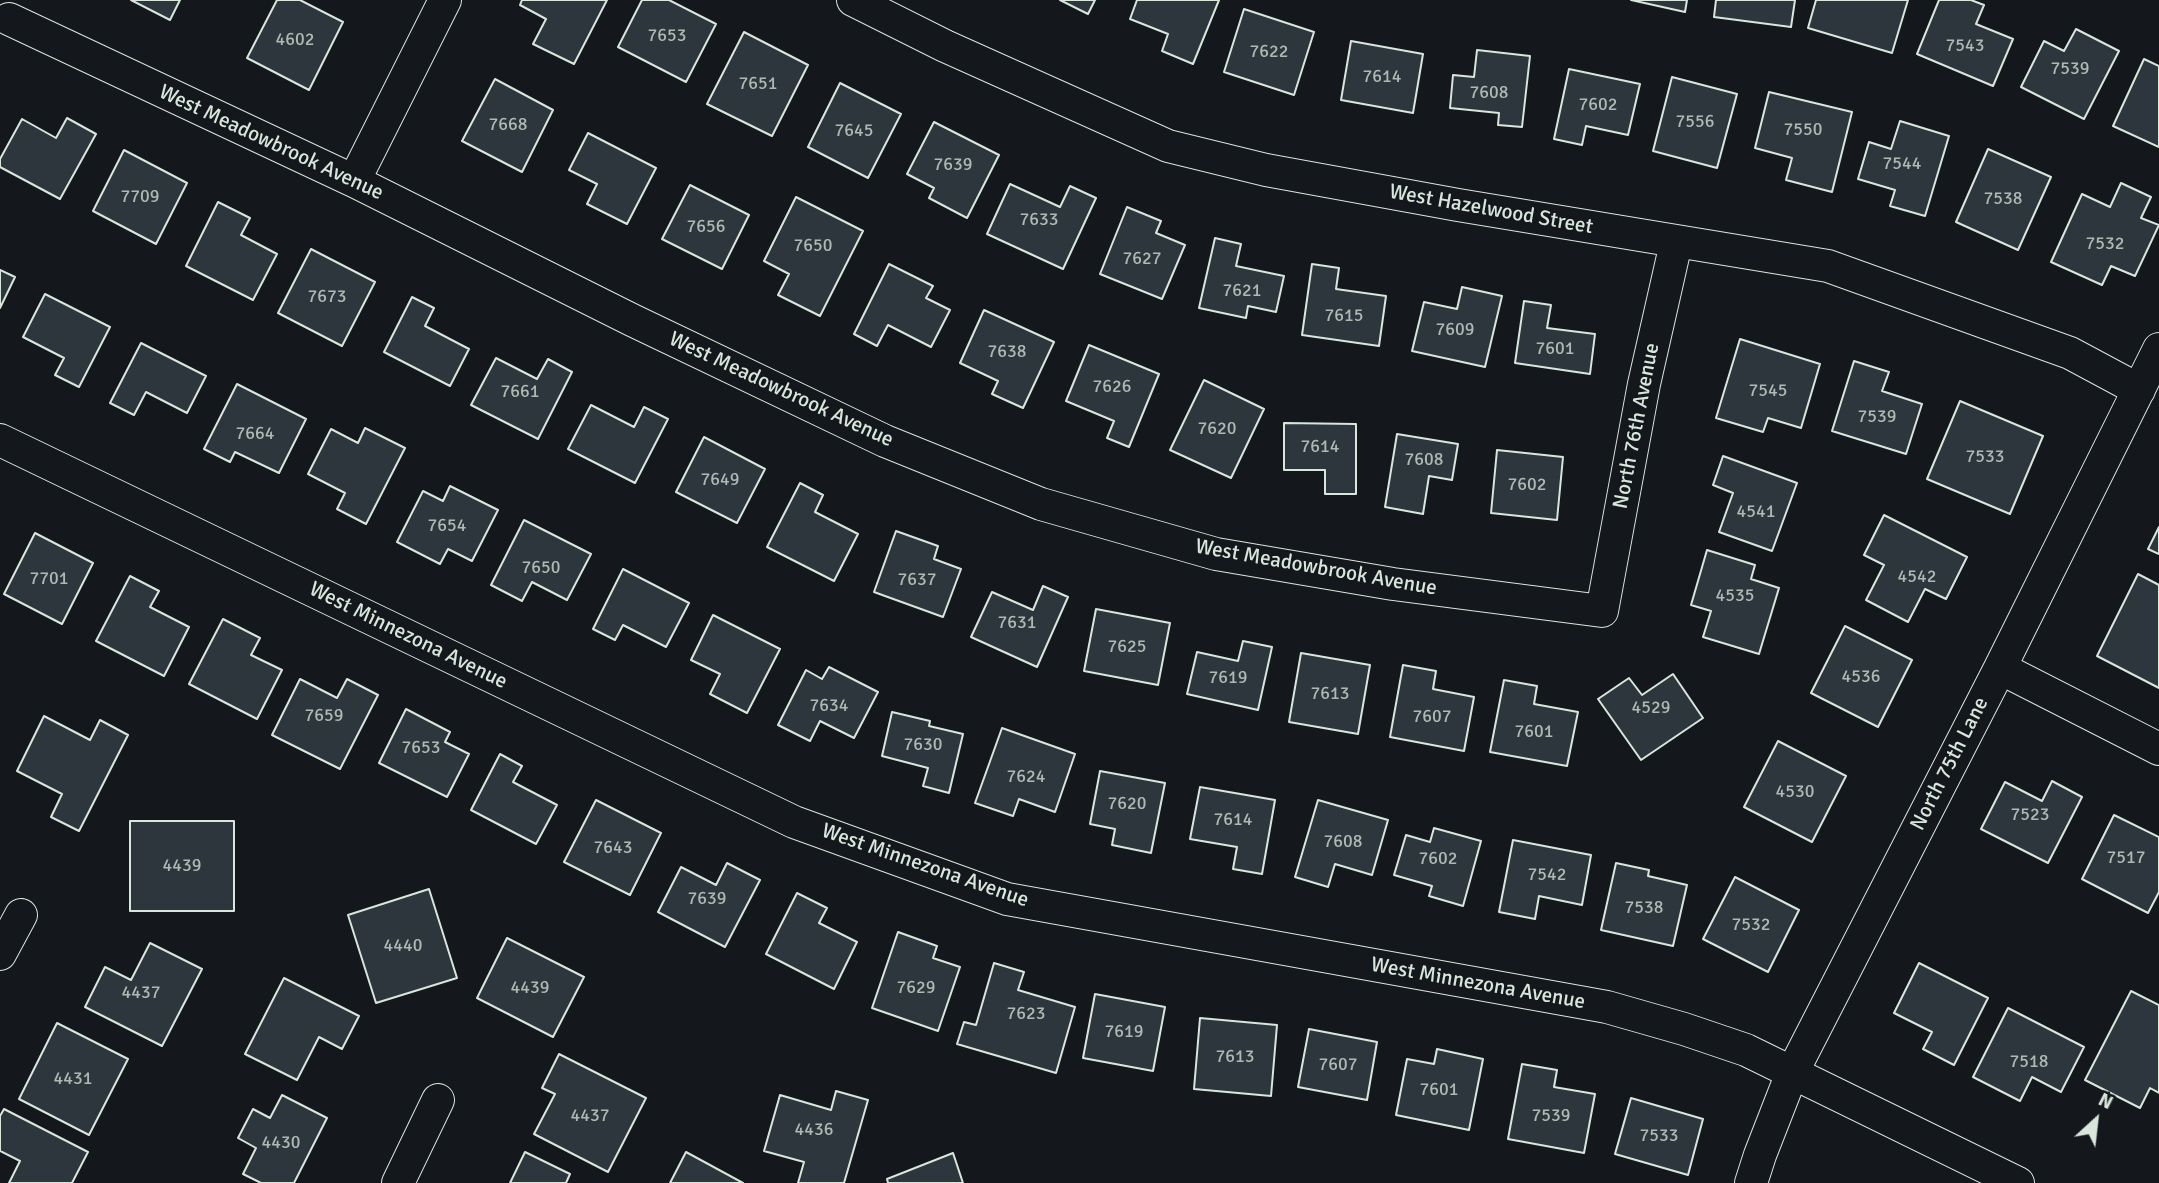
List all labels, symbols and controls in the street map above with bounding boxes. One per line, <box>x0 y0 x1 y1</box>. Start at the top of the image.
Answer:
house number: 7653 <box>648 25 686 47</box>
house number: 4602 <box>276 29 314 51</box>
house number: 7543 <box>1946 35 1984 57</box>
house number: 7622 <box>1250 41 1288 63</box>
house number: 7539 <box>2051 58 2089 80</box>
house number: 7614 <box>1363 66 1401 88</box>
house number: 7651 <box>739 73 777 95</box>
street label: West Meadowbrook Avenue <box>155 80 387 206</box>
house number: 7608 <box>1470 82 1508 104</box>
house number: 7602 <box>1579 94 1617 116</box>
house number: 7556 <box>1676 111 1714 133</box>
house number: 7668 <box>489 114 527 136</box>
house number: 7550 <box>1784 119 1822 141</box>
house number: 7645 <box>835 120 873 142</box>
house number: 7544 <box>1883 153 1921 175</box>
house number: 7639 <box>934 154 972 176</box>
street label: West Hazelwood Street <box>1387 180 1595 240</box>
house number: 7709 <box>121 186 159 208</box>
house number: 7538 <box>1984 188 2022 210</box>
house number: 7633 <box>1020 209 1058 231</box>
house number: 7656 <box>687 216 725 238</box>
house number: 7532 <box>2086 233 2124 255</box>
house number: 7650 <box>794 235 832 257</box>
house number: 7627 <box>1123 248 1161 270</box>
house number: 7621 <box>1223 280 1261 302</box>
house number: 7673 <box>308 286 346 308</box>
house number: 7615 <box>1325 305 1363 327</box>
house number: 7609 <box>1436 319 1474 341</box>
street label: West Meadowbrook Avenue <box>665 327 897 453</box>
house number: 7601 <box>1536 338 1574 360</box>
house number: 7638 <box>988 341 1026 363</box>
street label: North 76th Avenue <box>1609 341 1665 511</box>
house number: 7626 <box>1093 376 1131 398</box>
house number: 7545 <box>1749 380 1787 402</box>
house number: 7661 <box>501 381 539 403</box>
house number: 7539 <box>1858 406 1896 428</box>
house number: 7620 <box>1198 418 1236 440</box>
house number: 7664 <box>236 423 274 445</box>
house number: 7614 <box>1301 436 1339 458</box>
house number: 7533 <box>1966 446 2004 468</box>
house number: 7608 <box>1405 449 1443 471</box>
house number: 7649 <box>701 469 739 491</box>
house number: 7602 <box>1508 474 1546 496</box>
house number: 4541 <box>1737 501 1775 523</box>
house number: 7654 <box>428 515 466 537</box>
street label: West Meadowbrook Avenue <box>1193 534 1439 602</box>
house number: 7650 <box>522 557 560 579</box>
house number: 4542 <box>1898 566 1936 588</box>
house number: 7701 <box>30 568 68 590</box>
house number: 7637 <box>898 569 936 591</box>
street label: West Minnezona Avenue <box>305 577 511 695</box>
house number: 4535 <box>1716 585 1754 607</box>
house number: 7631 <box>998 612 1036 634</box>
house number: 7625 <box>1108 636 1146 658</box>
house number: 4536 <box>1842 666 1880 688</box>
house number: 7619 <box>1209 667 1247 689</box>
house number: 7613 <box>1311 683 1349 705</box>
street label: North 75th Lane <box>1906 693 1994 835</box>
house number: 7634 <box>810 695 848 717</box>
house number: 4529 <box>1632 697 1670 719</box>
house number: 7659 <box>305 705 343 727</box>
house number: 7607 <box>1413 706 1451 728</box>
house number: 7601 <box>1515 721 1553 743</box>
house number: 7630 <box>904 734 942 756</box>
house number: 7653 <box>402 737 440 759</box>
house number: 7624 <box>1007 766 1045 788</box>
house number: 4530 <box>1776 781 1814 803</box>
house number: 7620 <box>1108 793 1146 815</box>
house number: 7523 <box>2011 804 2049 826</box>
house number: 7614 <box>1214 809 1252 831</box>
street label: West Minnezona Avenue <box>818 819 1032 913</box>
house number: 7608 <box>1324 831 1362 853</box>
house number: 7643 <box>594 837 632 859</box>
house number: 7517 <box>2107 847 2145 869</box>
house number: 7602 <box>1419 848 1457 870</box>
house number: 4439 <box>163 855 201 877</box>
house number: 7542 <box>1528 864 1566 886</box>
house number: 7639 <box>688 888 726 910</box>
house number: 7538 <box>1625 897 1663 919</box>
house number: 7532 <box>1732 914 1770 936</box>
house number: 4440 <box>384 935 422 957</box>
street label: West Minnezona Avenue <box>1369 953 1587 1015</box>
house number: 4439 <box>511 977 549 999</box>
house number: 7629 <box>897 977 935 999</box>
house number: 4437 <box>122 982 160 1004</box>
house number: 7623 <box>1007 1003 1045 1025</box>
house number: 7619 <box>1105 1021 1143 1043</box>
house number: 7613 <box>1216 1046 1254 1068</box>
house number: 7518 <box>2010 1051 2048 1073</box>
house number: 7607 <box>1319 1054 1357 1076</box>
house number: 4431 <box>54 1068 92 1090</box>
house number: 7601 <box>1420 1079 1458 1101</box>
north arrow <box>2061 1085 2131 1155</box>
text: N <box>2094 1088 2117 1115</box>
house number: 4437 <box>571 1105 609 1127</box>
house number: 7539 <box>1532 1105 1570 1127</box>
house number: 4436 <box>795 1119 833 1141</box>
house number: 7533 <box>1640 1125 1678 1147</box>
house number: 4430 <box>262 1132 300 1154</box>

